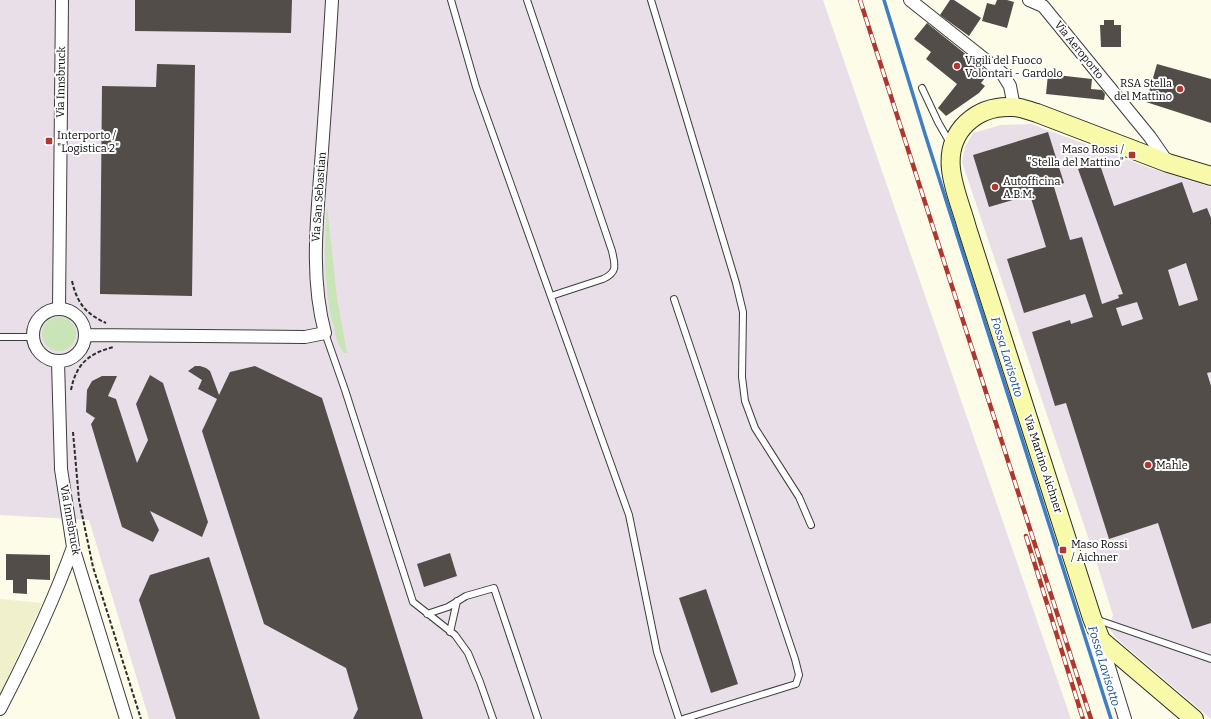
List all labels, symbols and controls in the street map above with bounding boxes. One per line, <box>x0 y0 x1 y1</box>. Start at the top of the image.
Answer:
street label: Via Aeroporto <box>1052 18 1106 82</box>
street label: Via Innsbruck <box>54 46 68 118</box>
place label: Vigili del Fuoco Volontari - Gardolo <box>965 54 1063 80</box>
marker: Vigili del Fuoco Volontari - Gardolo <box>952 61 962 71</box>
place label: RSA Stella del Mattino <box>1114 77 1172 103</box>
marker: RSA Stella del Mattino <box>1175 84 1185 94</box>
place label: Interporto / "Logistica 2" <box>57 129 119 155</box>
marker: Interporto / "Logistica 2" <box>44 136 54 146</box>
place label: Maso Rossi / "Stella del Mattino" <box>1027 143 1125 169</box>
marker: Maso Rossi / "Stella del Mattino" <box>1127 150 1137 160</box>
street label: Via San Sebastian <box>309 152 329 242</box>
place label: Autofficina A.B.M. <box>1003 175 1060 201</box>
marker: Autofficina A.B.M. <box>990 182 1000 192</box>
water label: Fossa Lavisotto <box>988 315 1026 399</box>
street label: Via Martino Aichner <box>1021 413 1065 515</box>
place label: Mahle <box>1156 459 1188 472</box>
marker: Mahle <box>1143 460 1153 470</box>
street label: Via Innsbruck <box>57 484 83 557</box>
place label: Maso Rossi / Aichner <box>1071 538 1128 564</box>
marker: Maso Rossi / Aichner <box>1058 545 1068 555</box>
water label: Fossa Lavisotto <box>1085 624 1123 708</box>

